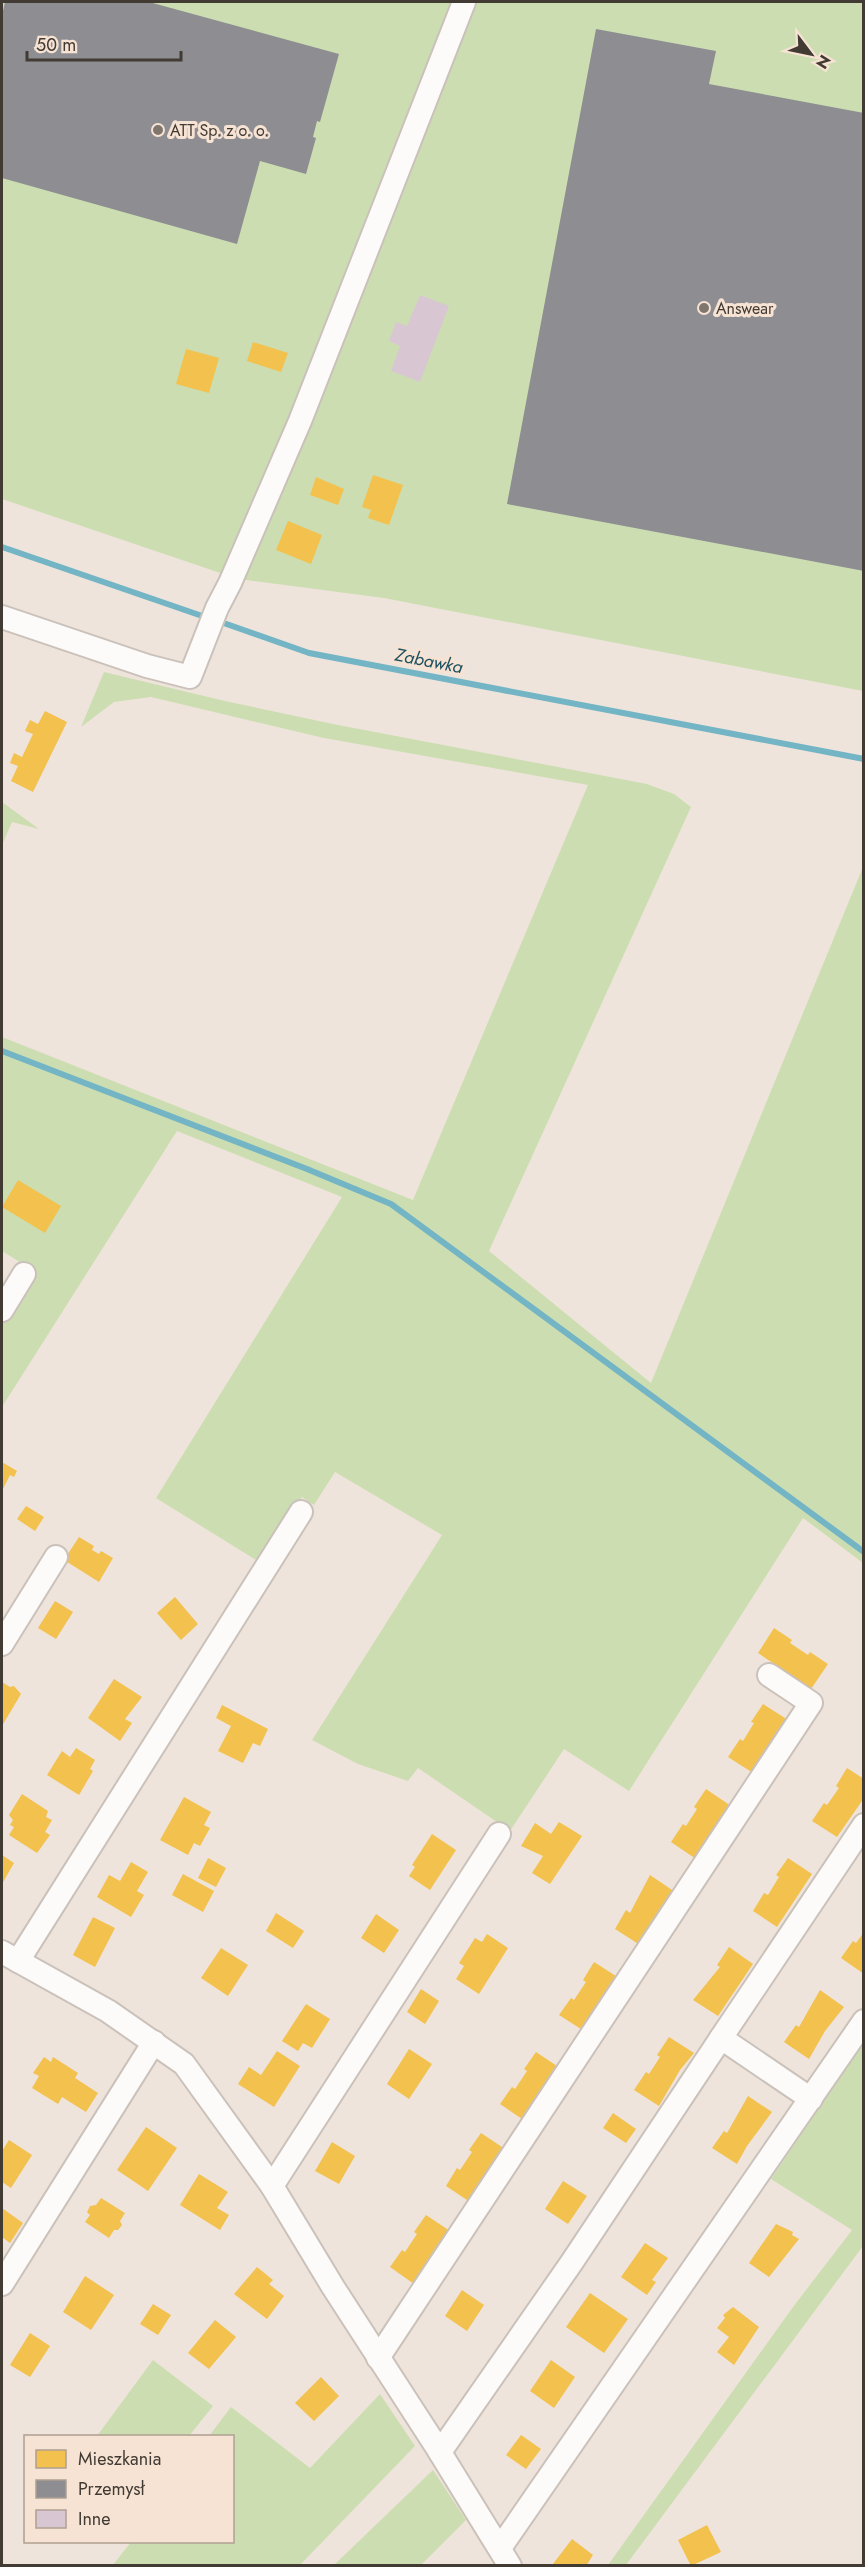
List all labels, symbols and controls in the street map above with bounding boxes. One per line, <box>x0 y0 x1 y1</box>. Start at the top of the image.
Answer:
scale bar <box>27 24 182 62</box>
north arrow <box>781 24 841 84</box>
text: 50 m <box>36 32 76 58</box>
text: N <box>810 50 836 73</box>
place label: ATT Sp. z o. o. <box>170 119 269 142</box>
marker: ATT Sp. z o. o. <box>151 123 165 137</box>
place label: Answear <box>716 297 774 320</box>
marker: Answear <box>697 301 711 315</box>
water label: Zabawka <box>392 641 465 680</box>
legend <box>24 2435 234 2543</box>
text: Mieszkania <box>78 2446 161 2472</box>
text: Przemysł <box>78 2476 146 2502</box>
text: Inne <box>78 2506 111 2532</box>

